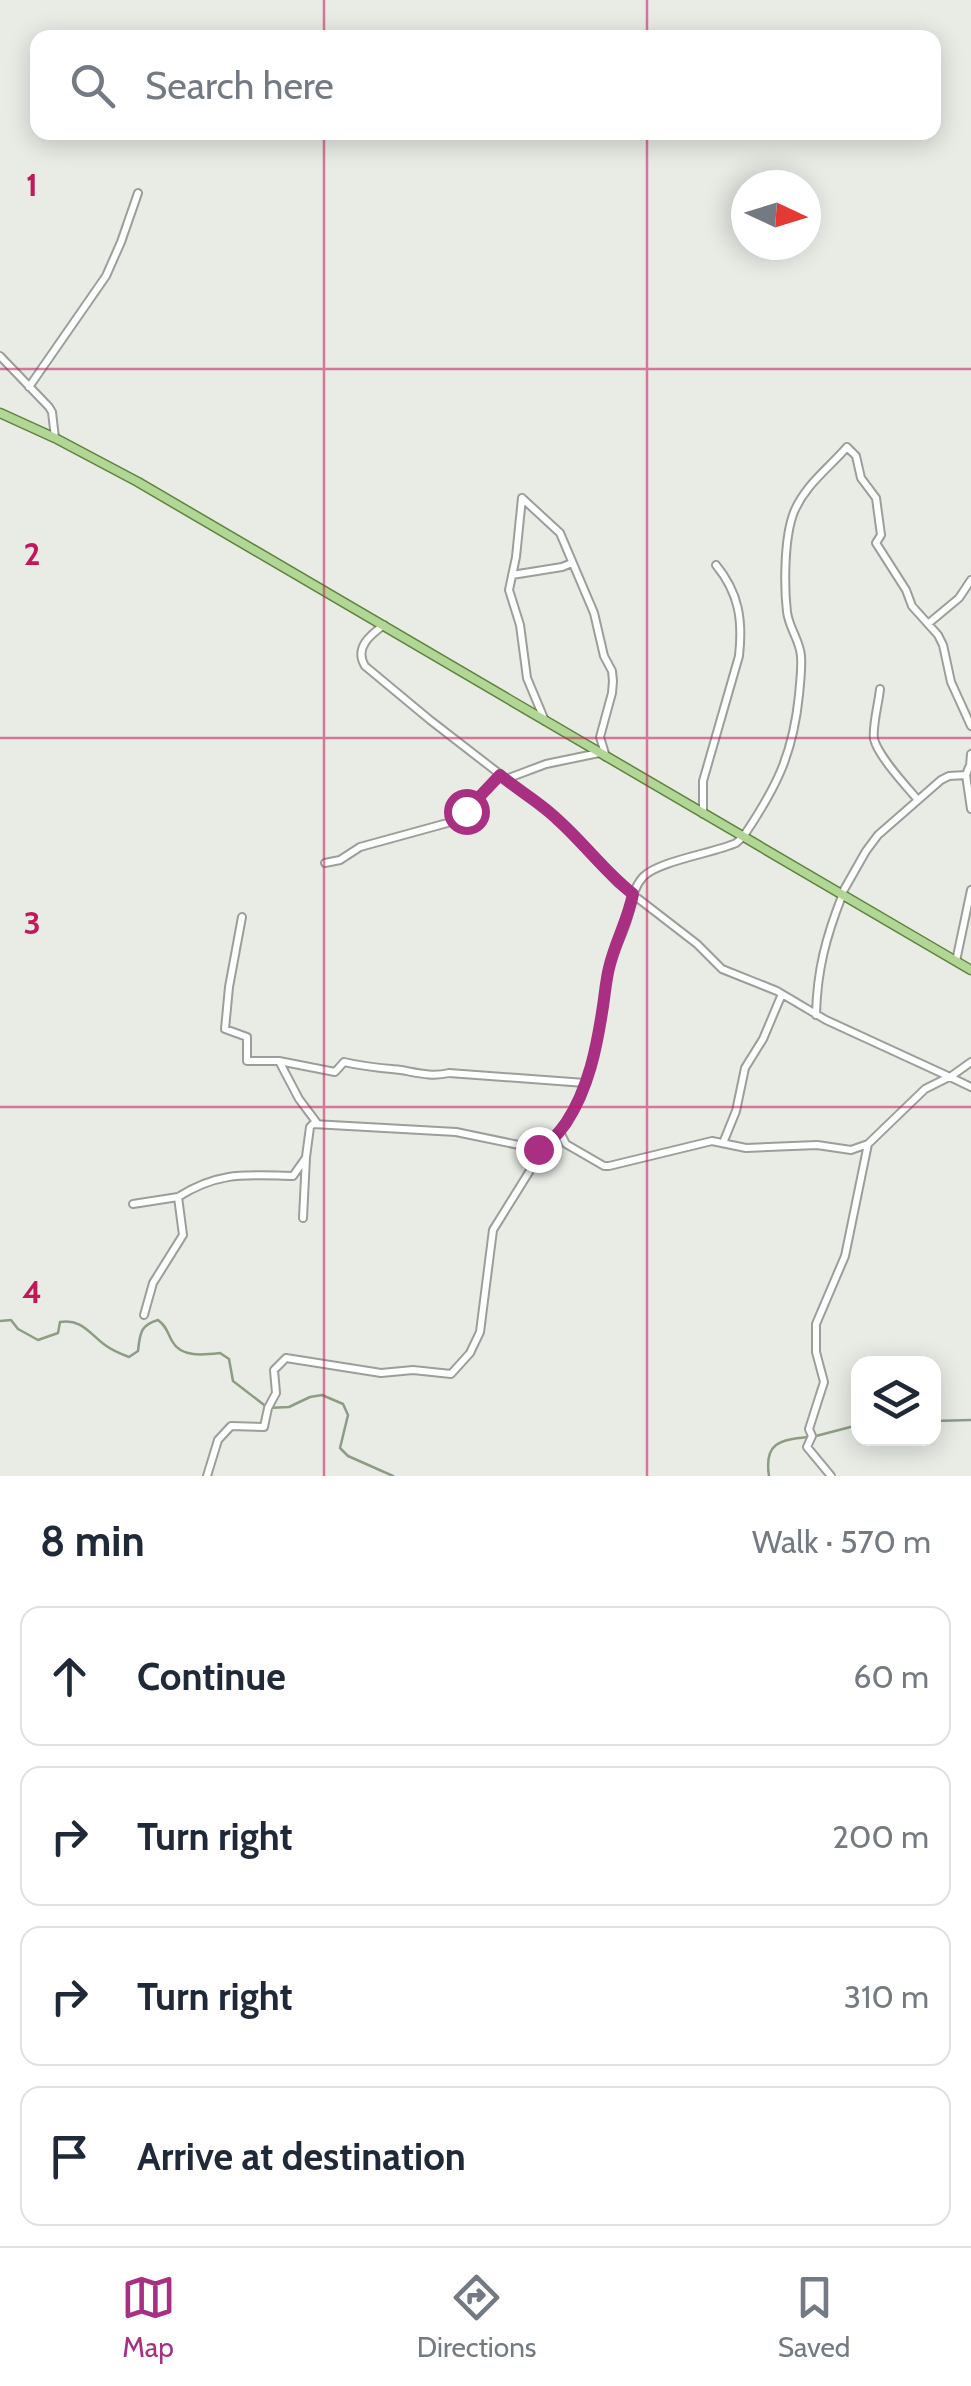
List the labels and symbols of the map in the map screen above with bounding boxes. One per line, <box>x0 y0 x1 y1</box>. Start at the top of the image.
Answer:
text: 1 <box>26 165 38 204</box>
north arrow <box>731 170 821 260</box>
text: 2 <box>24 534 40 573</box>
route start <box>444 789 490 835</box>
text: 3 <box>23 903 41 942</box>
route end <box>516 1127 562 1173</box>
text: 4 <box>22 1272 42 1311</box>

